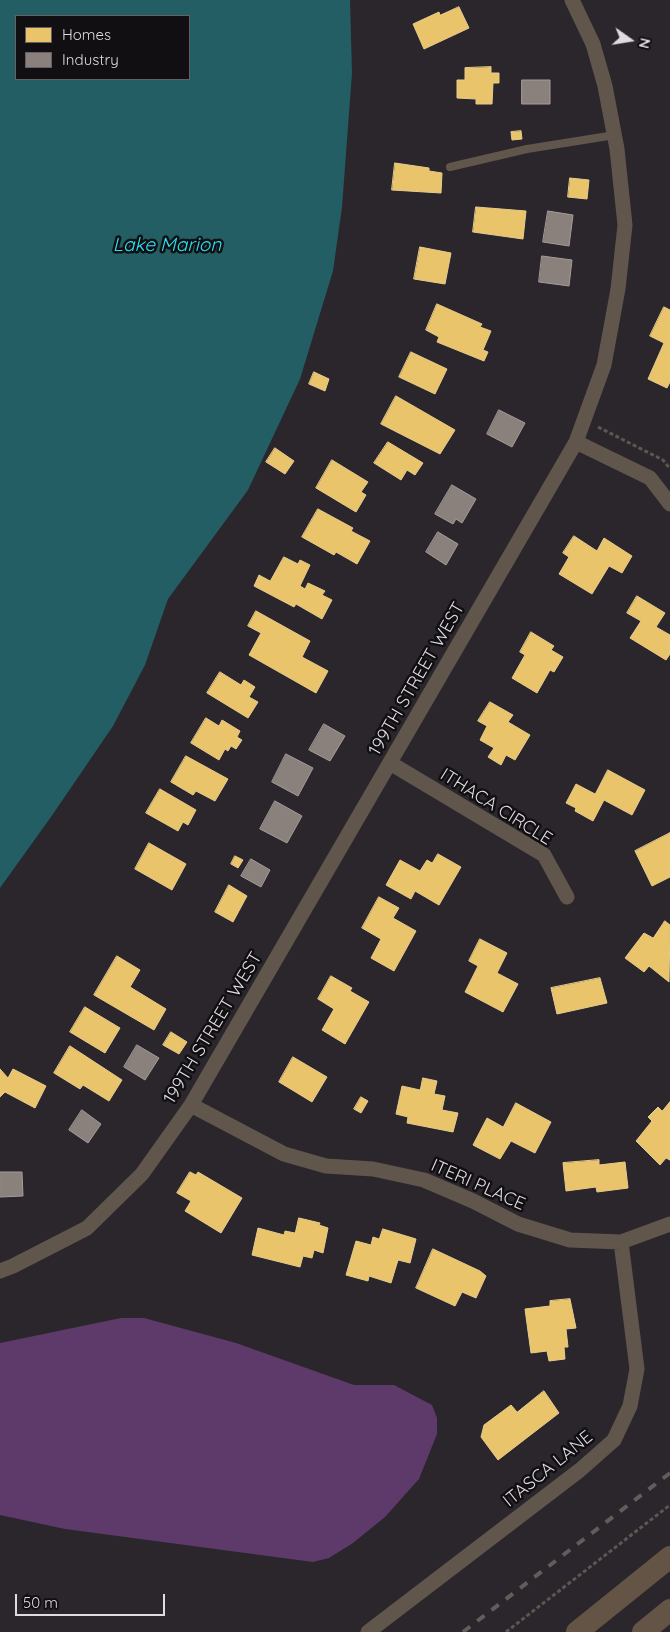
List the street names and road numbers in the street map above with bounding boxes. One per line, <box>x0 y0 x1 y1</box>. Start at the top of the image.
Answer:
street label: 199TH STREET WEST <box>364 599 470 759</box>
street label: ITHACA CIRCLE <box>436 764 556 850</box>
street label: 199TH STREET WEST <box>159 948 267 1108</box>
street label: ITERI PLACE <box>428 1155 528 1215</box>
street label: ITASCA LANE <box>499 1426 597 1512</box>

